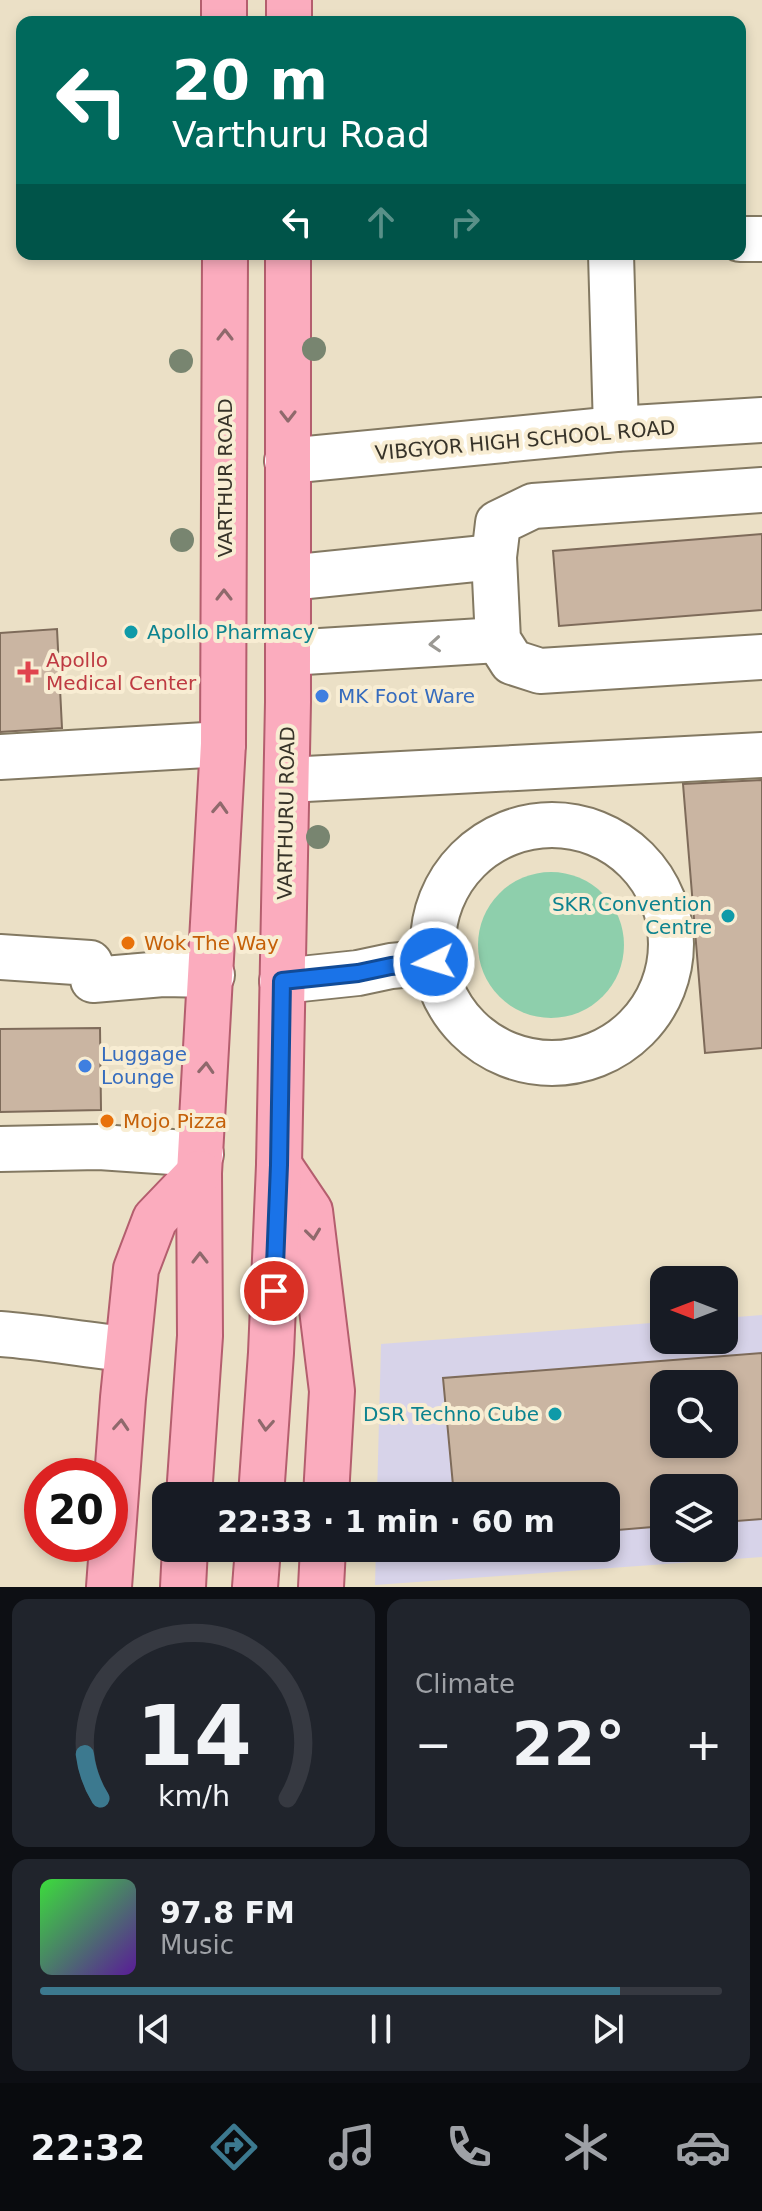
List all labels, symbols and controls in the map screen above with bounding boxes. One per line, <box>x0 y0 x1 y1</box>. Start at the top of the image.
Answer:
text: 20 m <box>172 47 328 112</box>
icon: left <box>40 48 144 152</box>
text: Varthuru Road <box>172 114 430 155</box>
icon: left <box>275 200 319 244</box>
icon: ahead <box>359 200 403 244</box>
icon: right <box>443 200 487 244</box>
one-way arrow <box>216 328 234 341</box>
street label: VARTHUR ROAD <box>213 398 237 558</box>
one-way arrow <box>279 410 296 423</box>
street label: VIBGYOR HIGH SCHOOL ROAD <box>374 415 676 465</box>
one-way arrow <box>215 588 233 601</box>
place label: Apollo Pharmacy <box>147 620 315 644</box>
marker: Apollo Pharmacy <box>122 623 140 641</box>
one-way arrow <box>428 635 441 652</box>
place label: Apollo Medical Center <box>46 648 197 695</box>
marker: Apollo Medical Center <box>17 661 39 683</box>
place label: MK Foot Ware <box>338 684 475 708</box>
marker: MK Foot Ware <box>313 687 331 705</box>
street label: VARTHURU ROAD <box>272 726 300 900</box>
one-way arrow <box>211 801 228 814</box>
place label: SKR Convention Centre <box>552 892 712 939</box>
marker: SKR Convention Centre <box>719 907 737 925</box>
position arrow <box>392 920 476 1004</box>
place label: Wok The Way <box>144 931 279 955</box>
marker: Wok The Way <box>119 934 137 952</box>
place label: Luggage Lounge <box>101 1042 187 1089</box>
marker: Luggage Lounge <box>76 1057 94 1075</box>
one-way arrow <box>197 1061 214 1074</box>
place label: Mojo Pizza <box>123 1109 227 1133</box>
marker: Mojo Pizza <box>98 1112 116 1130</box>
one-way arrow <box>305 1228 322 1241</box>
one-way arrow <box>191 1251 209 1264</box>
pin <box>240 1257 308 1325</box>
north arrow <box>650 1266 738 1354</box>
map controls <box>650 1266 738 1562</box>
icon: arrive <box>252 1269 296 1313</box>
button: search <box>650 1370 738 1458</box>
place label: DSR Techno Cube <box>363 1402 539 1426</box>
marker: DSR Techno Cube <box>546 1405 564 1423</box>
one-way arrow <box>112 1418 129 1431</box>
one-way arrow <box>258 1419 275 1432</box>
speed limit sign: 20 <box>24 1458 128 1562</box>
button: layers <box>650 1474 738 1562</box>
text: 22:33 · 1 min · 60 m <box>217 1504 555 1539</box>
text: Climate <box>415 1669 515 1699</box>
text: 14 <box>136 1688 251 1785</box>
text: 22° <box>512 1709 625 1779</box>
text: − <box>415 1719 452 1770</box>
text: + <box>685 1719 722 1770</box>
text: km/h <box>157 1779 230 1813</box>
text: 97.8 FM <box>160 1895 295 1930</box>
text: Music <box>160 1930 234 1960</box>
icon: previous <box>132 2007 176 2051</box>
icon: pause <box>359 2007 403 2051</box>
icon: next <box>586 2007 630 2051</box>
icon: directions <box>206 2119 262 2175</box>
icon: music <box>324 2119 380 2175</box>
icon: phone <box>441 2119 497 2175</box>
icon: climate <box>558 2119 614 2175</box>
icon: car <box>675 2119 731 2175</box>
text: 22:32 <box>31 2127 145 2168</box>

